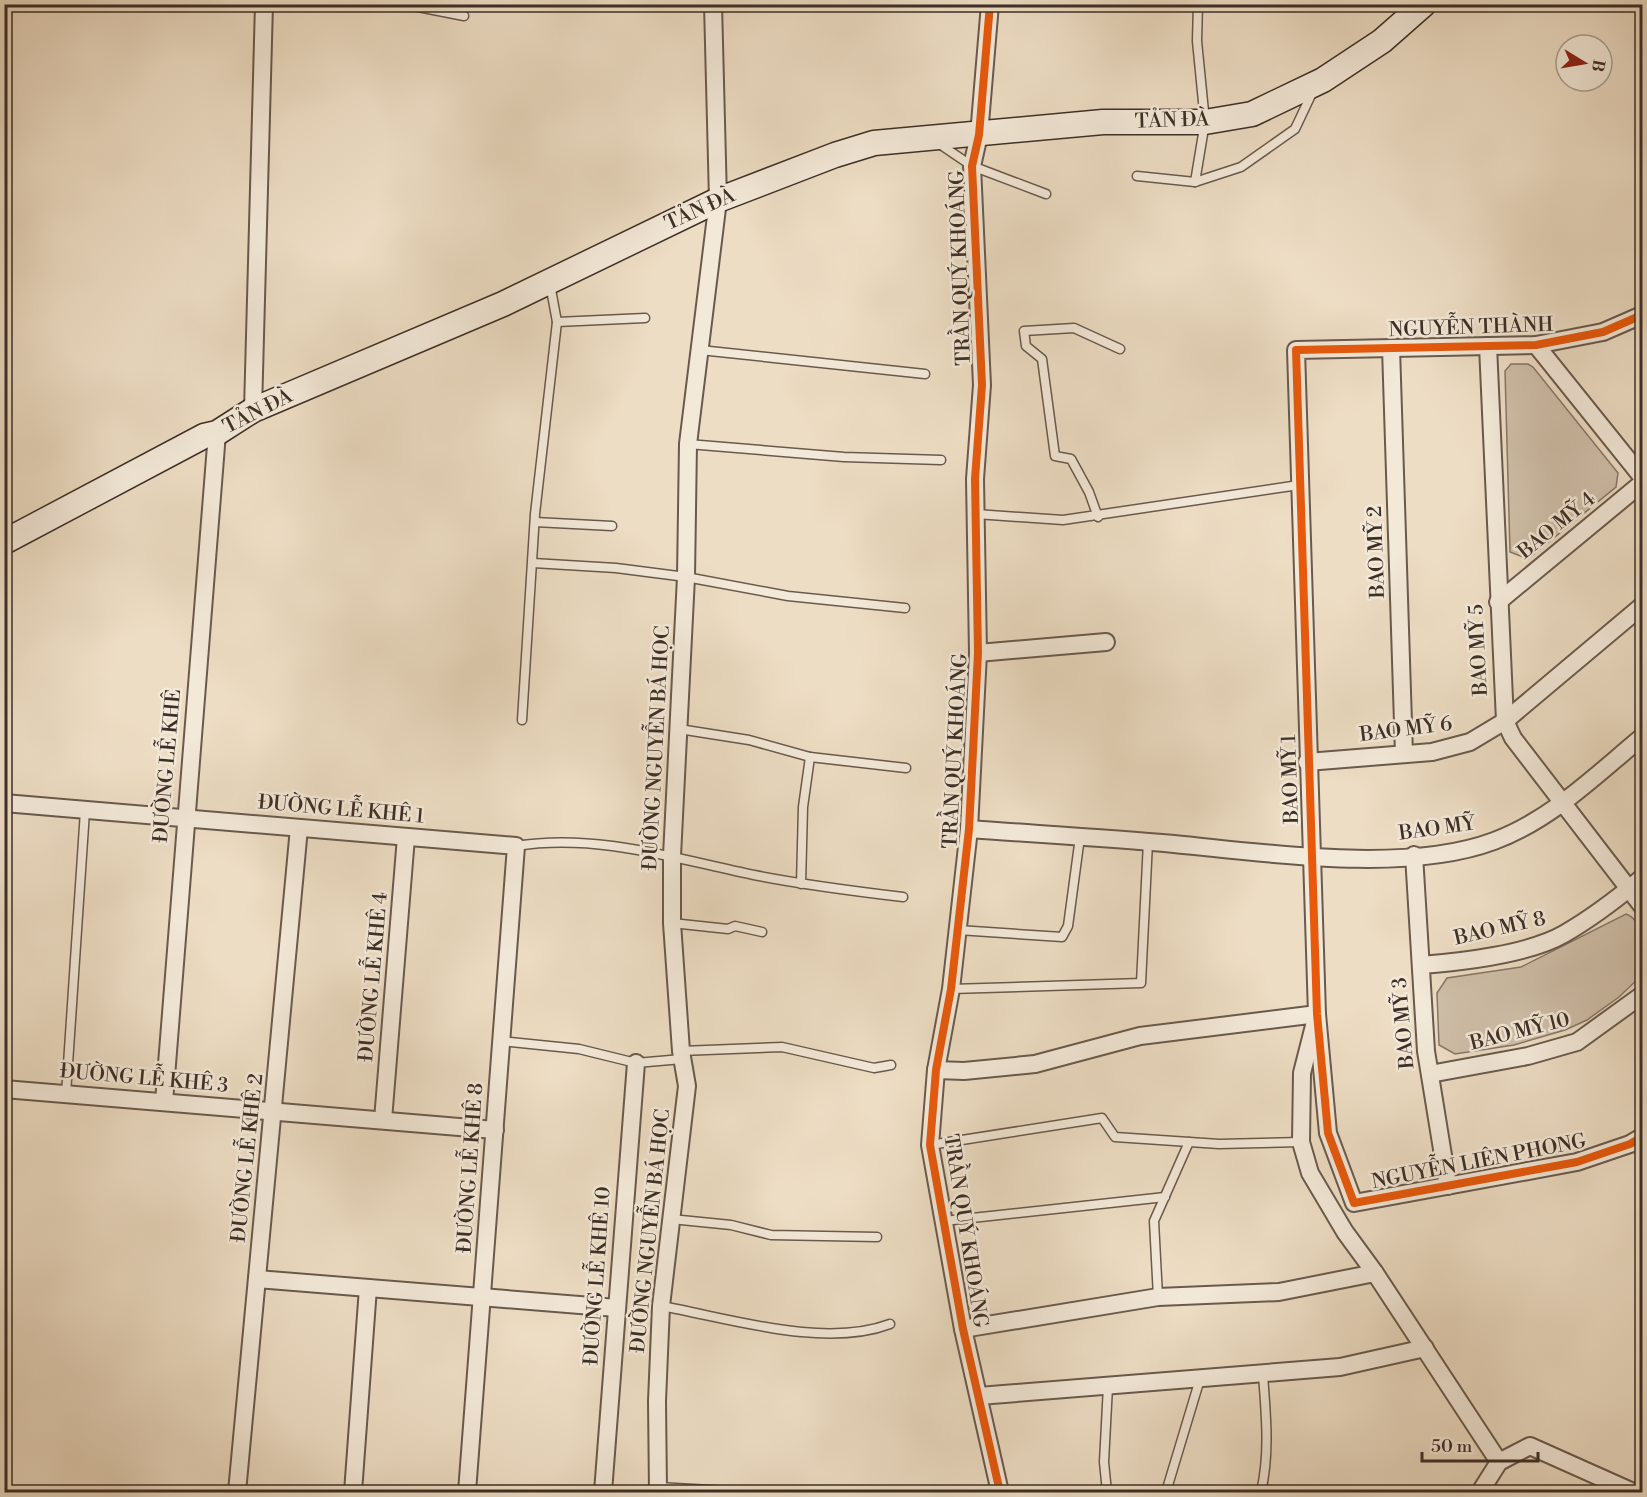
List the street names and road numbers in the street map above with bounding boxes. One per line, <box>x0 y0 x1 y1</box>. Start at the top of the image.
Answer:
street label: TẢN ĐÀ <box>1134 106 1211 135</box>
street label: TRẦN QUÝ KHOÁNG <box>942 170 977 366</box>
street label: TẢN ĐÀ <box>660 182 740 237</box>
street label: NGUYỄN THÀNH <box>1388 309 1554 343</box>
street label: TẢN ĐÀ <box>219 382 298 440</box>
street label: BAO MỸ 4 <box>1511 485 1601 566</box>
street label: BAO MỸ 2 <box>1361 505 1391 600</box>
street label: BAO MỸ 5 <box>1462 603 1494 698</box>
street label: ĐƯỜNG NGUYỄN BÁ HỌC <box>634 625 676 871</box>
street label: TRẦN QUÝ KHOÁNG <box>935 652 974 849</box>
street label: ĐƯỜNG LỄ KHÊ <box>145 688 187 844</box>
street label: BAO MỸ 6 <box>1357 710 1454 748</box>
street label: BAO MỸ 1 <box>1275 733 1305 825</box>
street label: ĐƯỜNG LỄ KHÊ 1 <box>257 786 426 830</box>
street label: BAO MỸ <box>1396 809 1478 847</box>
street label: ĐƯỜNG LỄ KHÊ 4 <box>350 891 394 1063</box>
street label: BAO MỸ 8 <box>1450 904 1548 952</box>
street label: BAO MỸ 3 <box>1386 976 1421 1071</box>
street label: BAO MỸ 10 <box>1466 1006 1573 1057</box>
street label: ĐƯỜNG LỄ KHÊ 3 <box>59 1055 230 1099</box>
street label: ĐƯỜNG LỄ KHÊ 2 <box>223 1072 269 1244</box>
street label: ĐƯỜNG LỄ KHÊ 8 <box>449 1082 489 1254</box>
street label: ĐƯỜNG NGUYỄN BÁ HỌC <box>622 1107 676 1354</box>
street label: NGUYỄN LIÊN PHONG <box>1369 1125 1589 1195</box>
street label: TRẦN QUÝ KHOÁNG <box>937 1132 996 1330</box>
street label: ĐƯỜNG LỄ KHÊ 10 <box>575 1185 617 1366</box>

